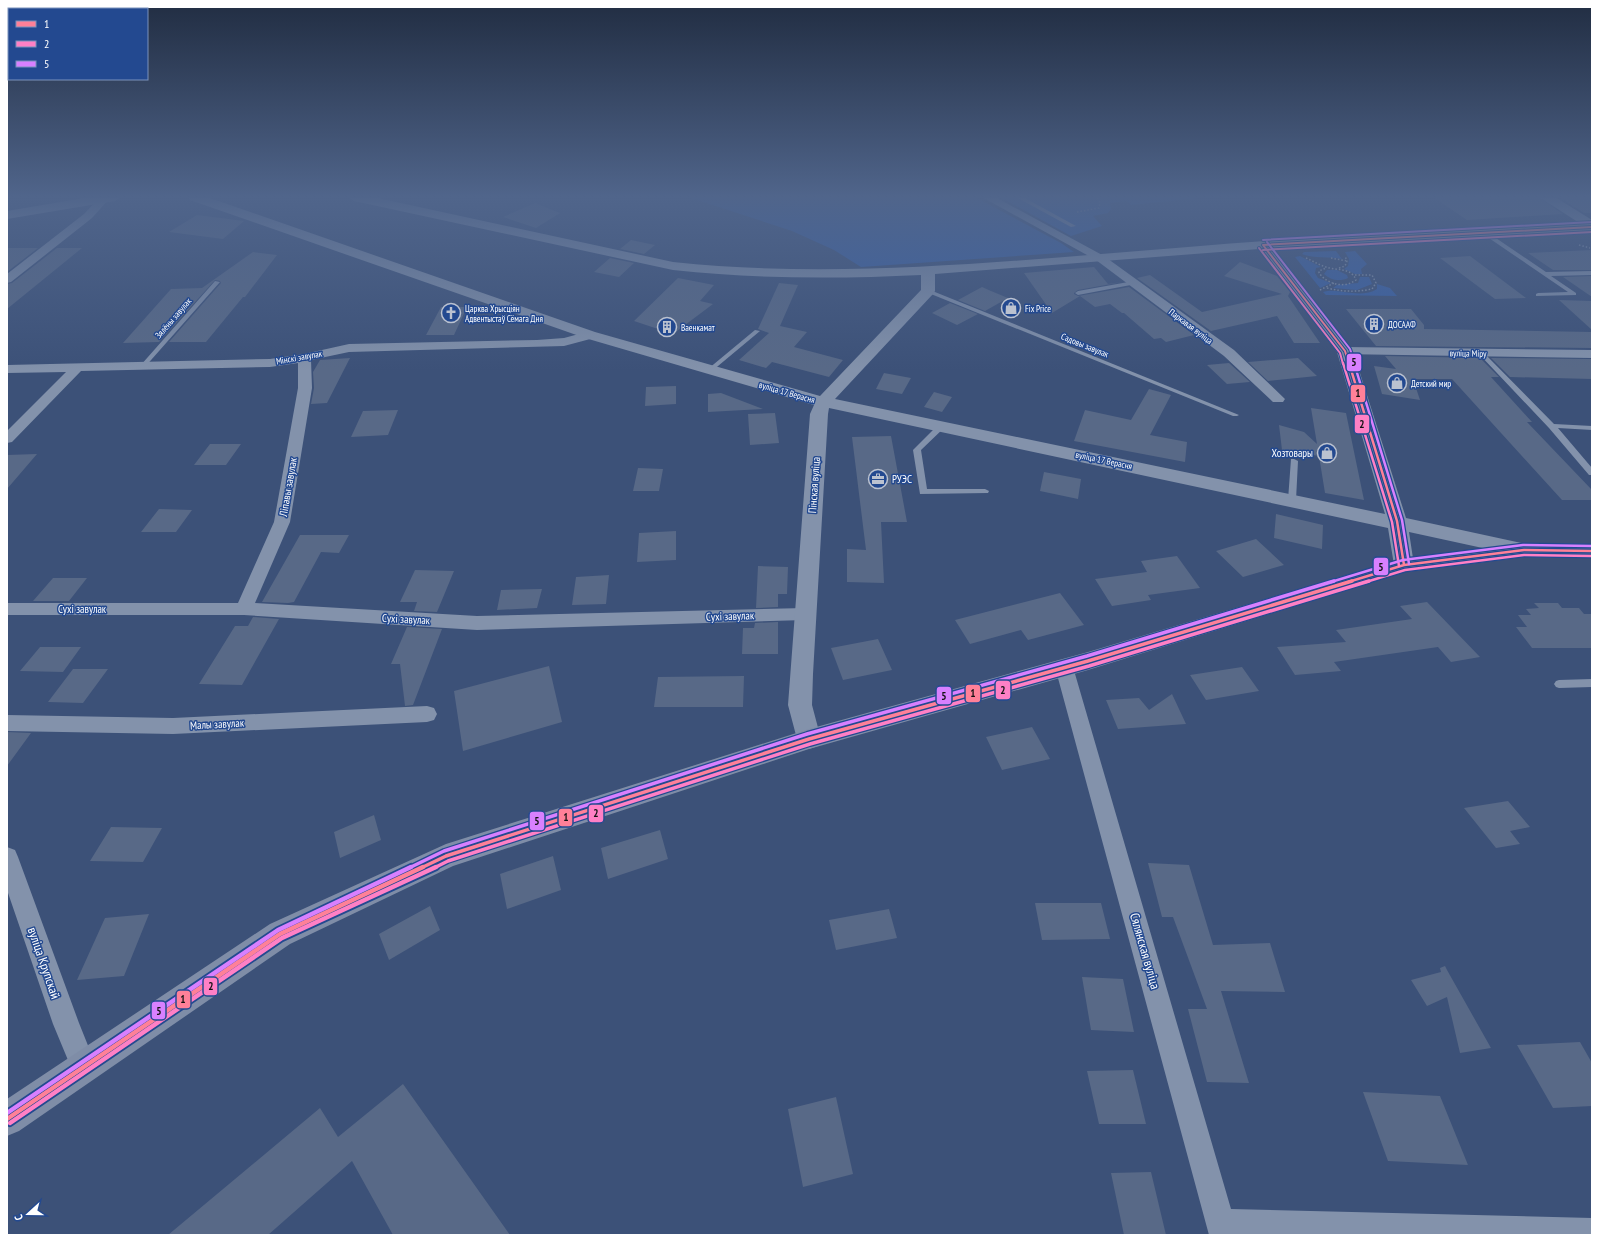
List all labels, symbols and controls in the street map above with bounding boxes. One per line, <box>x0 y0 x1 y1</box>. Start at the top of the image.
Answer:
legend <box>8 8 148 80</box>
text: 1 <box>44 16 49 31</box>
text: 2 <box>44 36 49 51</box>
text: 5 <box>44 56 49 71</box>
street label: Зялёны завулак <box>153 295 194 340</box>
shop icon: Fix Price <box>1000 297 1022 319</box>
church icon: Царква Хрысціян Адвентыстаў Сёмага Дня <box>440 302 462 324</box>
place label: Царква Хрысціян Адвентыстаў Сёмага Дня <box>465 303 543 324</box>
place label: Fix Price <box>1025 303 1051 314</box>
street label: Паркавая вуліца <box>1167 306 1215 346</box>
building icon: ДОСААФ <box>1363 313 1385 335</box>
building icon: Ваенкамат <box>656 316 678 338</box>
place label: ДОСААФ <box>1388 319 1416 330</box>
place label: Ваенкамат <box>681 322 715 333</box>
street label: Садовы завулак <box>1060 330 1111 360</box>
street label: Мінскі завулак <box>275 347 323 366</box>
street label: вуліца Міру <box>1449 347 1487 359</box>
line badge: 5 <box>1346 353 1362 372</box>
text: 5 <box>1351 355 1357 369</box>
shop icon: Детский мир <box>1386 372 1408 394</box>
place label: Детский мир <box>1411 378 1451 389</box>
street label: вуліца 17 Верасня <box>758 379 816 405</box>
line badge: 1 <box>1350 384 1366 403</box>
text: 1 <box>1355 386 1361 400</box>
line badge: 2 <box>1354 414 1370 434</box>
text: 2 <box>1359 417 1365 431</box>
shop icon: Хозтовары <box>1316 442 1338 464</box>
place label: Хозтовары <box>1272 446 1313 460</box>
street label: вуліца 17 Верасня <box>1075 449 1133 471</box>
street label: Ліпавы завулак <box>276 456 300 519</box>
street label: Пінская вуліца <box>805 456 823 514</box>
office icon: РУЭС <box>867 468 889 490</box>
place label: РУЭС <box>892 472 912 486</box>
line badge: 5 <box>1373 557 1389 576</box>
text: 5 <box>1378 560 1384 574</box>
street label: Сухі завулак <box>58 602 107 616</box>
street label: Сухі завулак <box>706 608 755 624</box>
street label: Сухі завулак <box>382 611 431 627</box>
line badge: 2 <box>995 680 1011 700</box>
text: 2 <box>1000 683 1006 697</box>
line badge: 1 <box>965 684 981 703</box>
line badge: 5 <box>936 686 952 705</box>
text: 1 <box>970 686 976 700</box>
text: 5 <box>941 689 947 703</box>
street label: Малы завулак <box>190 716 245 732</box>
line badge: 2 <box>588 804 604 823</box>
text: 2 <box>593 806 599 820</box>
line badge: 1 <box>558 808 573 827</box>
text: 1 <box>563 810 569 824</box>
line badge: 5 <box>529 811 545 831</box>
text: 5 <box>534 814 540 828</box>
street label: Сялянская вуліца <box>1126 911 1164 991</box>
street label: вуліца Крупскай <box>24 925 64 1001</box>
line badge: 2 <box>203 977 218 996</box>
text: 2 <box>208 979 214 993</box>
line badge: 1 <box>176 990 191 1009</box>
text: 1 <box>180 992 186 1006</box>
line badge: 5 <box>151 1001 166 1020</box>
text: 5 <box>156 1004 162 1018</box>
north arrow <box>8 1194 48 1234</box>
text: С <box>11 1213 26 1222</box>

